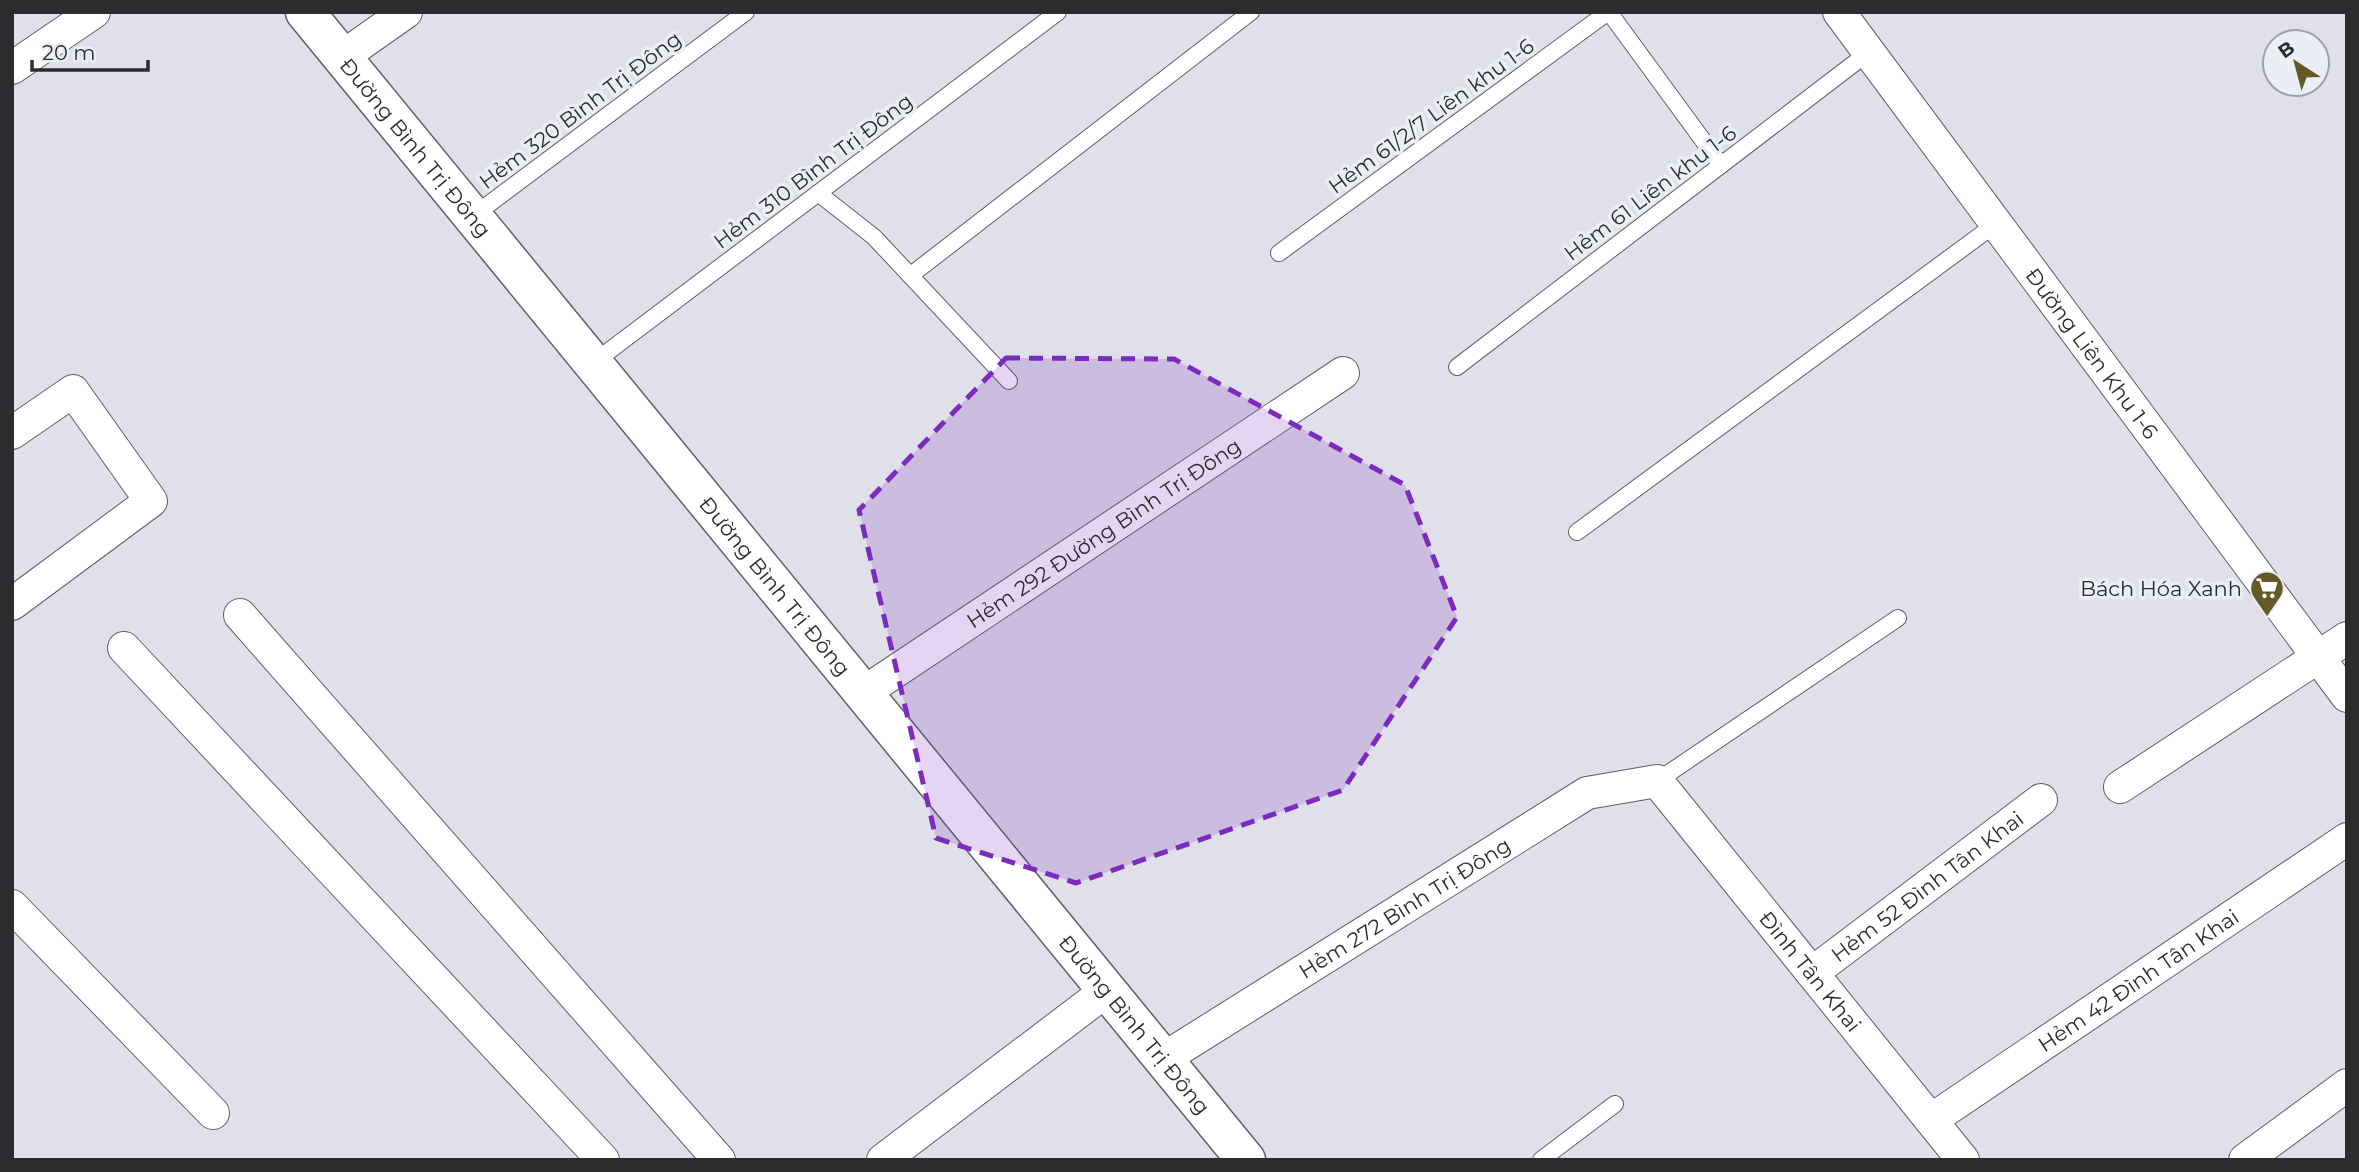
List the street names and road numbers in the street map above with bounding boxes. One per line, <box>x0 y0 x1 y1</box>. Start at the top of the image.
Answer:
street label: Hẻm 320 Bình Trị Đông <box>474 26 686 194</box>
street label: Hẻm 61/2/7 Liên khu 1-6 <box>1323 33 1539 199</box>
street label: Đường Bình Trị Đông <box>335 53 497 242</box>
street label: Hẻm 310 Bình Trị Đông <box>709 88 917 254</box>
street label: Hẻm 61 Liên khu 1-6 <box>1559 120 1741 266</box>
street label: Đường Liên Khu 1-6 <box>2021 263 2164 444</box>
street label: Hẻm 292 Đường Bình Trị Đông <box>962 432 1245 633</box>
street label: Đường Bình Trị Đông <box>695 491 856 681</box>
street label: Hẻm 52 Đình Tân Khai <box>1826 806 2028 967</box>
street label: Hẻm 272 Bình Trị Đông <box>1294 832 1515 983</box>
street label: Hẻm 42 Đình Tân Khai <box>2033 903 2243 1057</box>
street label: Đình Tân Khai <box>1754 906 1867 1037</box>
street label: Đường Bình Trị Đông <box>1054 930 1216 1119</box>

